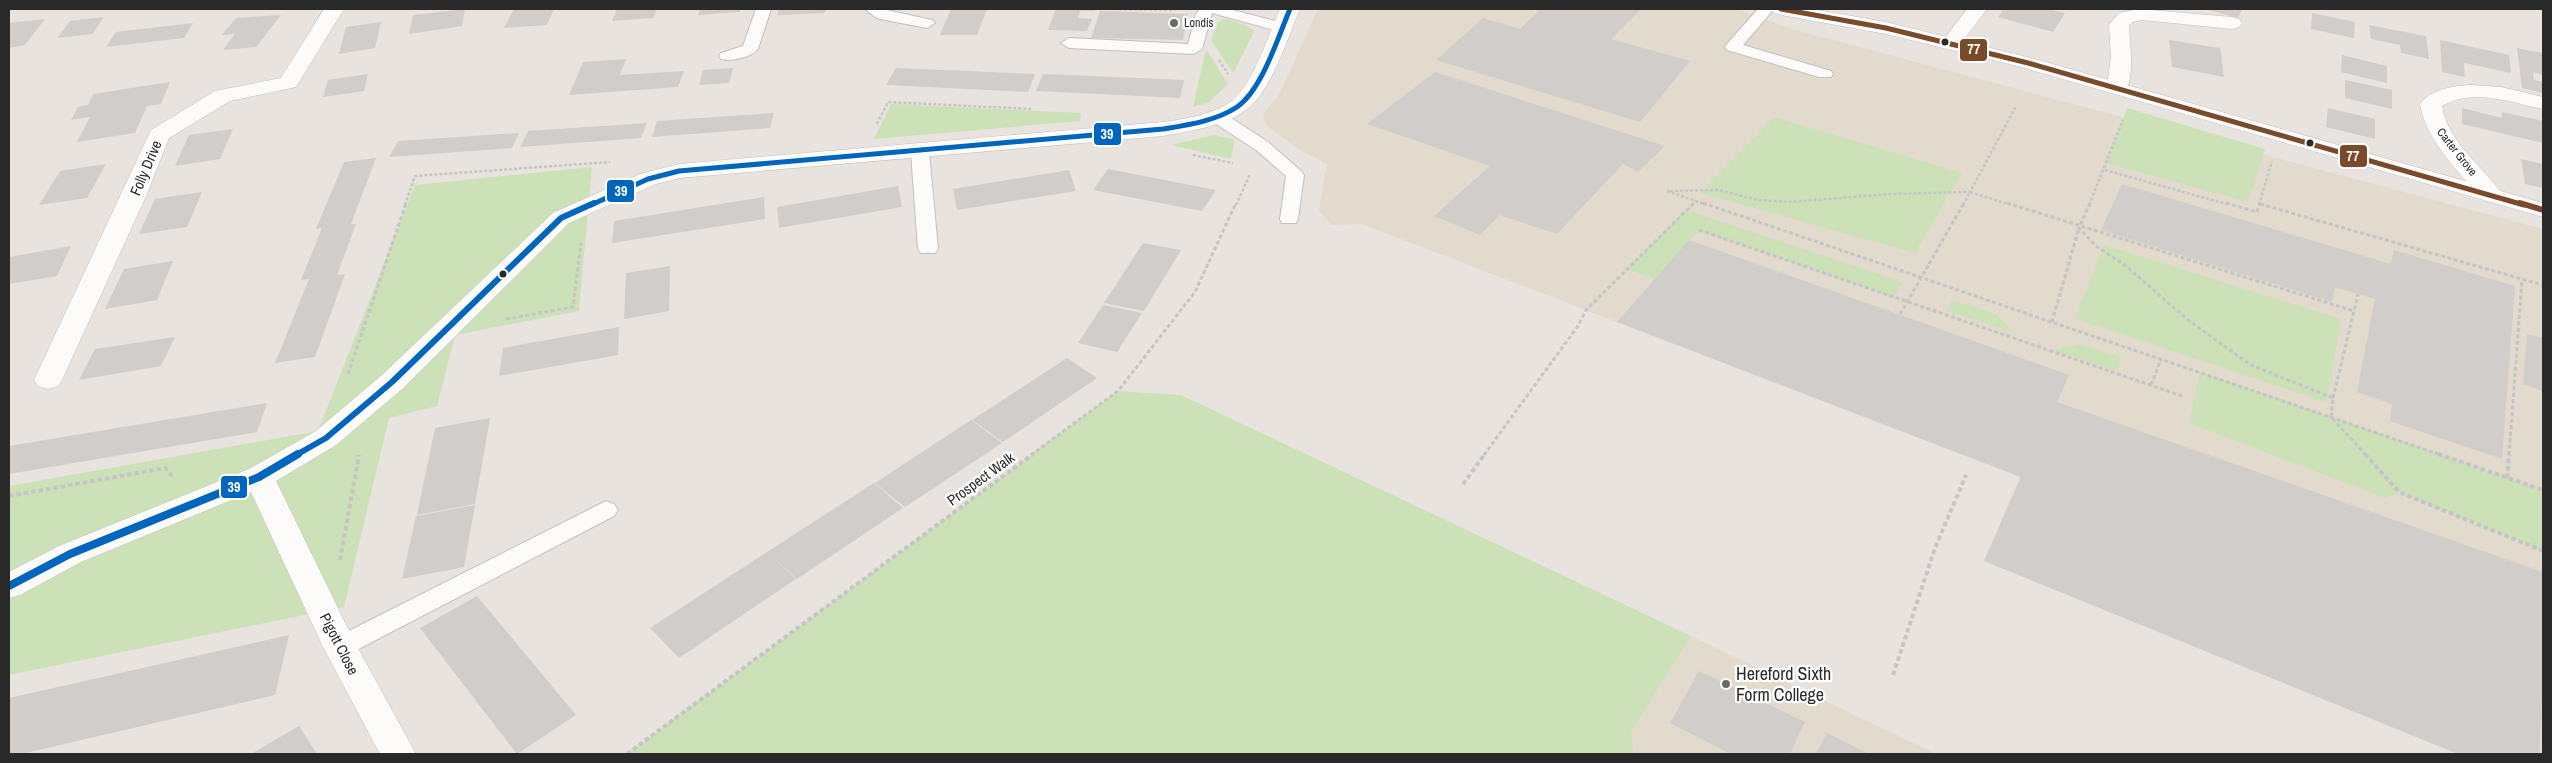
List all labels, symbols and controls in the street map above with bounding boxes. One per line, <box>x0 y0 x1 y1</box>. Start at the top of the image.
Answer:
place label: Londis <box>1184 15 1214 31</box>
marker: Londis <box>1168 17 1180 29</box>
unlabelled marker <box>1940 37 1950 47</box>
line badge: 77 <box>1959 38 1988 62</box>
text: 77 <box>1968 40 1981 58</box>
line badge: 39 <box>1093 122 1122 146</box>
text: 39 <box>1101 125 1113 143</box>
street label: Carter Grove <box>2433 125 2481 179</box>
street label: Folly Drive <box>125 137 167 199</box>
unlabelled marker <box>2305 138 2315 148</box>
line badge: 77 <box>2339 144 2368 168</box>
text: 77 <box>2347 147 2360 165</box>
line badge: 39 <box>606 179 635 203</box>
text: 39 <box>615 182 627 200</box>
unlabelled marker <box>498 269 508 279</box>
street label: Prospect Walk <box>943 446 1019 510</box>
line badge: 39 <box>220 475 248 499</box>
text: 39 <box>228 478 240 496</box>
street label: Pigott Close <box>315 609 364 679</box>
place label: Hereford Sixth Form College <box>1736 661 1831 707</box>
marker: Hereford Sixth Form College <box>1720 678 1732 690</box>

